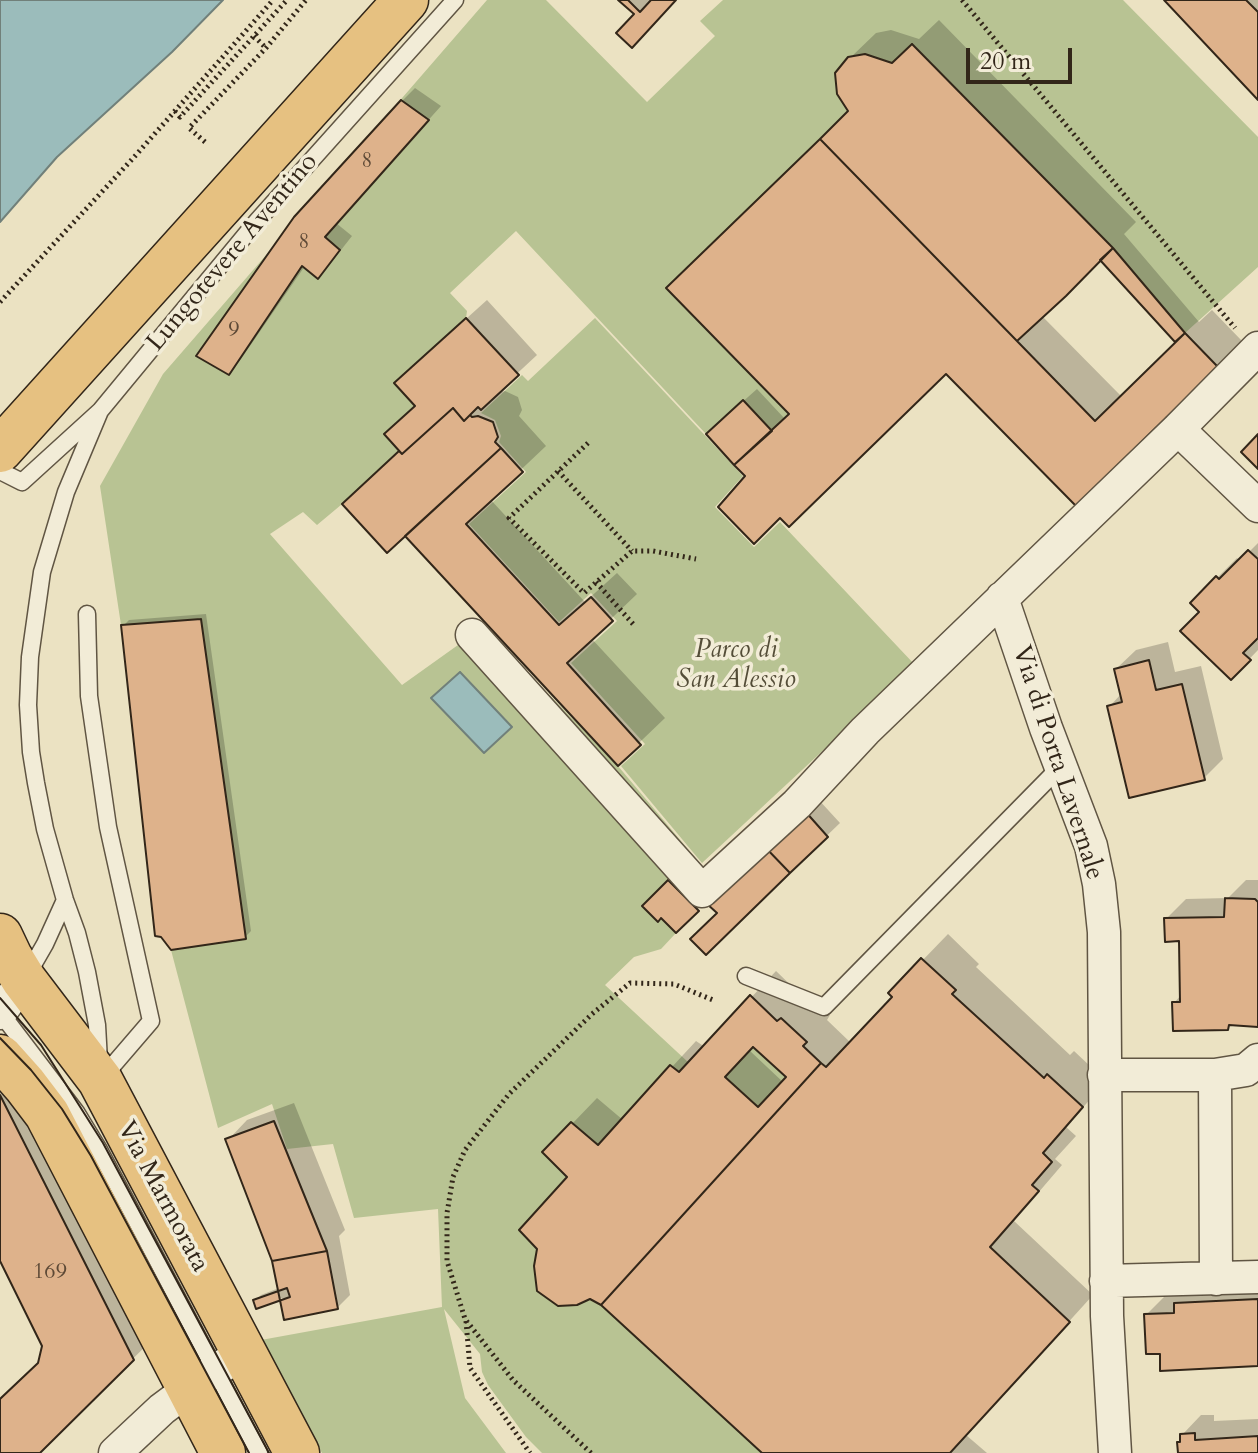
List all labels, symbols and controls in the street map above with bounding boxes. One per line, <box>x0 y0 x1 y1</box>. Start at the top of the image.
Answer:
scale bar <box>970 32 1076 82</box>
text: 20 m <box>980 45 1031 78</box>
street label: Lungotevere Aventino <box>141 148 325 358</box>
house number: 8 <box>361 149 373 175</box>
house number: 8 <box>298 230 310 256</box>
house number: 9 <box>228 318 240 344</box>
park label: Parco di San Alessio <box>676 635 796 696</box>
street label: Via di Porta Lavernale <box>1004 642 1110 884</box>
street label: Via Marmorata <box>109 1116 215 1278</box>
house number: 169 <box>33 1260 67 1286</box>

